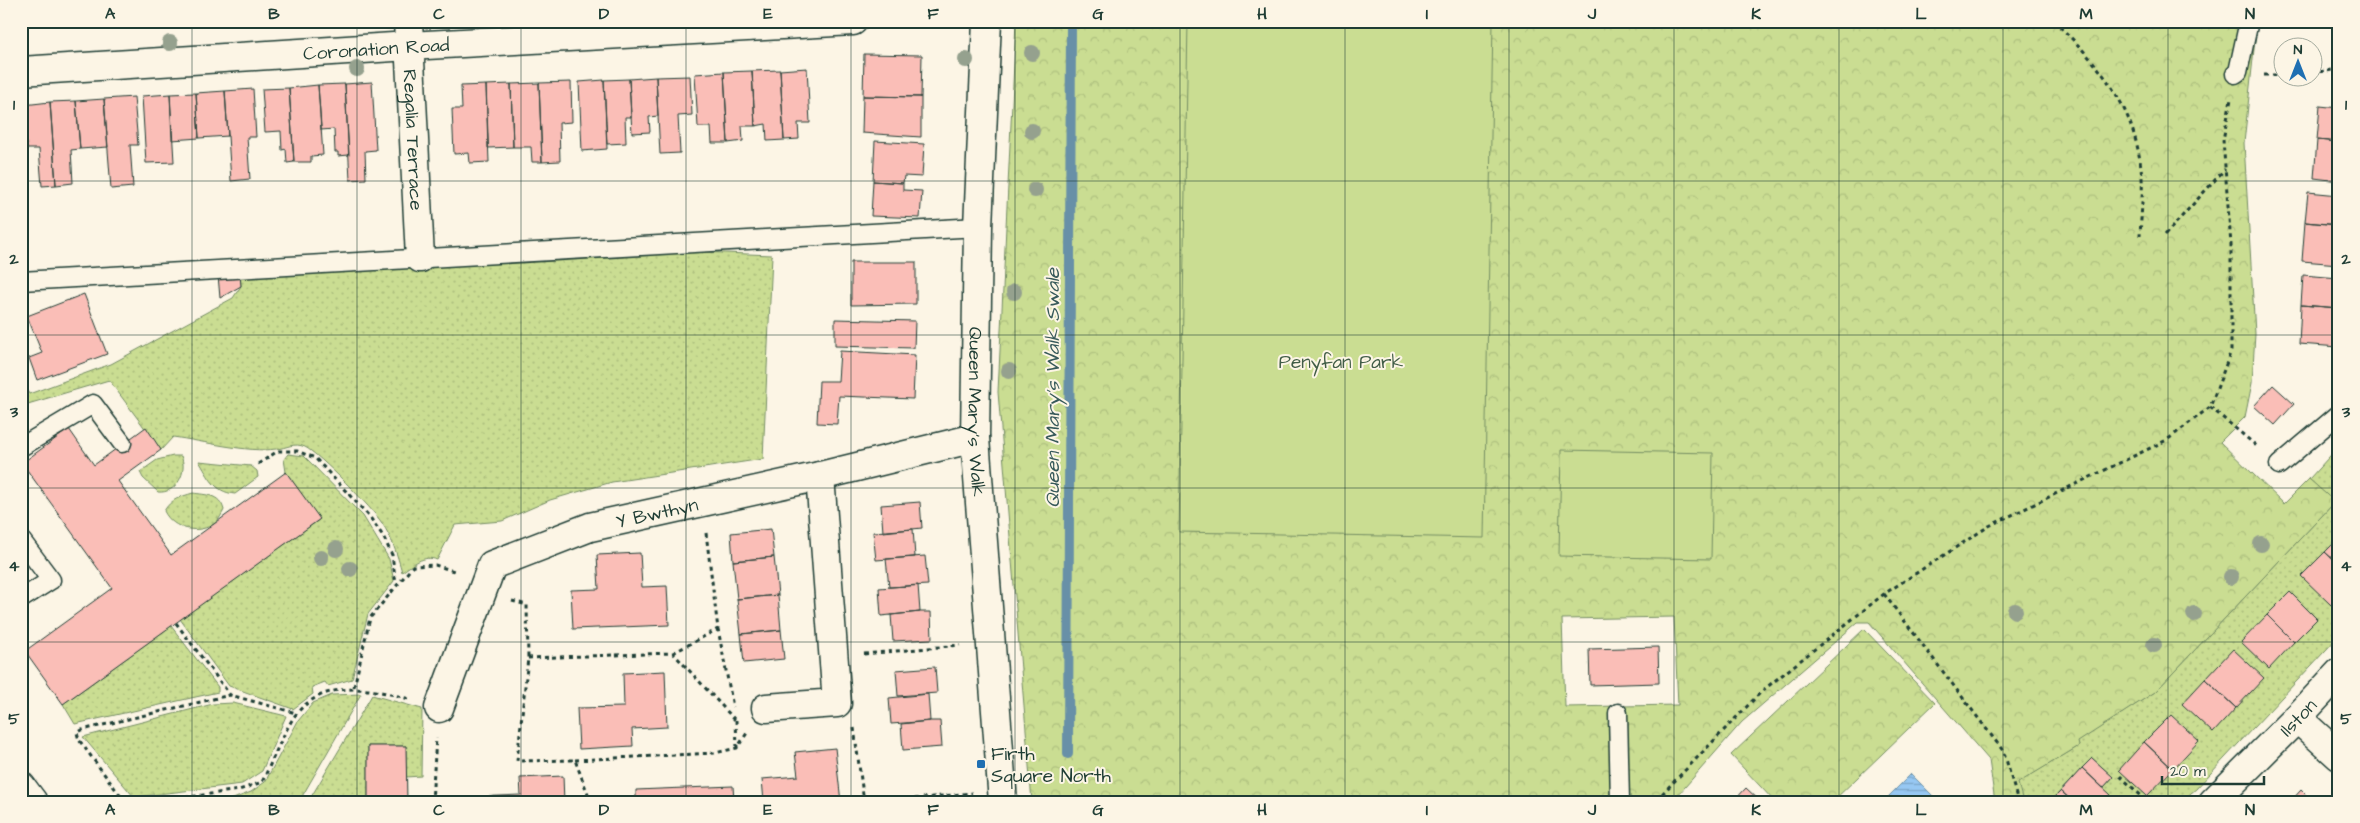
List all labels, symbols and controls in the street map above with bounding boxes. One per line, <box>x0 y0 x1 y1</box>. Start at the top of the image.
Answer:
text: A <box>105 3 116 25</box>
text: B <box>268 3 280 25</box>
text: C <box>433 3 445 25</box>
text: D <box>599 3 610 25</box>
text: E <box>763 3 773 25</box>
text: F <box>927 3 939 25</box>
text: G <box>1092 3 1104 25</box>
text: H <box>1257 3 1267 25</box>
text: I <box>1426 3 1428 25</box>
text: J <box>1587 3 1597 25</box>
text: K <box>1751 3 1761 25</box>
text: L <box>1915 3 1927 25</box>
text: M <box>2079 3 2093 25</box>
text: N <box>2245 3 2255 25</box>
street label: Coronation Road <box>302 32 450 68</box>
north arrow <box>2272 38 2322 88</box>
text: N <box>2294 40 2303 60</box>
street label: Regalia Terrace <box>395 69 430 211</box>
text: 1 <box>13 94 16 116</box>
text: 1 <box>2345 94 2348 116</box>
text: 2 <box>8 248 19 270</box>
text: 2 <box>2340 248 2351 270</box>
water label: Queen Mary's Walk Swale <box>1039 267 1068 508</box>
street label: Queen Mary's Walk <box>959 327 991 498</box>
park label: Penyfan Park <box>1279 349 1403 377</box>
text: 3 <box>9 401 19 423</box>
text: 3 <box>2341 401 2351 423</box>
street label: Y Bwthyn <box>613 491 701 536</box>
text: 4 <box>9 555 20 577</box>
text: 4 <box>2341 555 2352 577</box>
street label: Ilston <box>2274 693 2324 743</box>
text: 5 <box>8 708 20 730</box>
text: 5 <box>2340 708 2352 730</box>
place label: Firth Square North <box>991 741 1111 790</box>
scale bar <box>2162 753 2265 785</box>
marker: Firth Square North <box>975 758 987 770</box>
text: 20 m <box>2170 761 2206 782</box>
text: A <box>105 799 116 821</box>
text: B <box>268 799 280 821</box>
text: C <box>433 799 445 821</box>
text: D <box>599 799 610 821</box>
text: E <box>763 799 773 821</box>
text: F <box>927 799 939 821</box>
text: G <box>1092 799 1104 821</box>
text: H <box>1257 799 1267 821</box>
text: I <box>1426 799 1428 821</box>
text: J <box>1587 799 1597 821</box>
text: K <box>1751 799 1761 821</box>
text: L <box>1915 799 1927 821</box>
text: M <box>2079 799 2093 821</box>
text: N <box>2245 799 2255 821</box>

